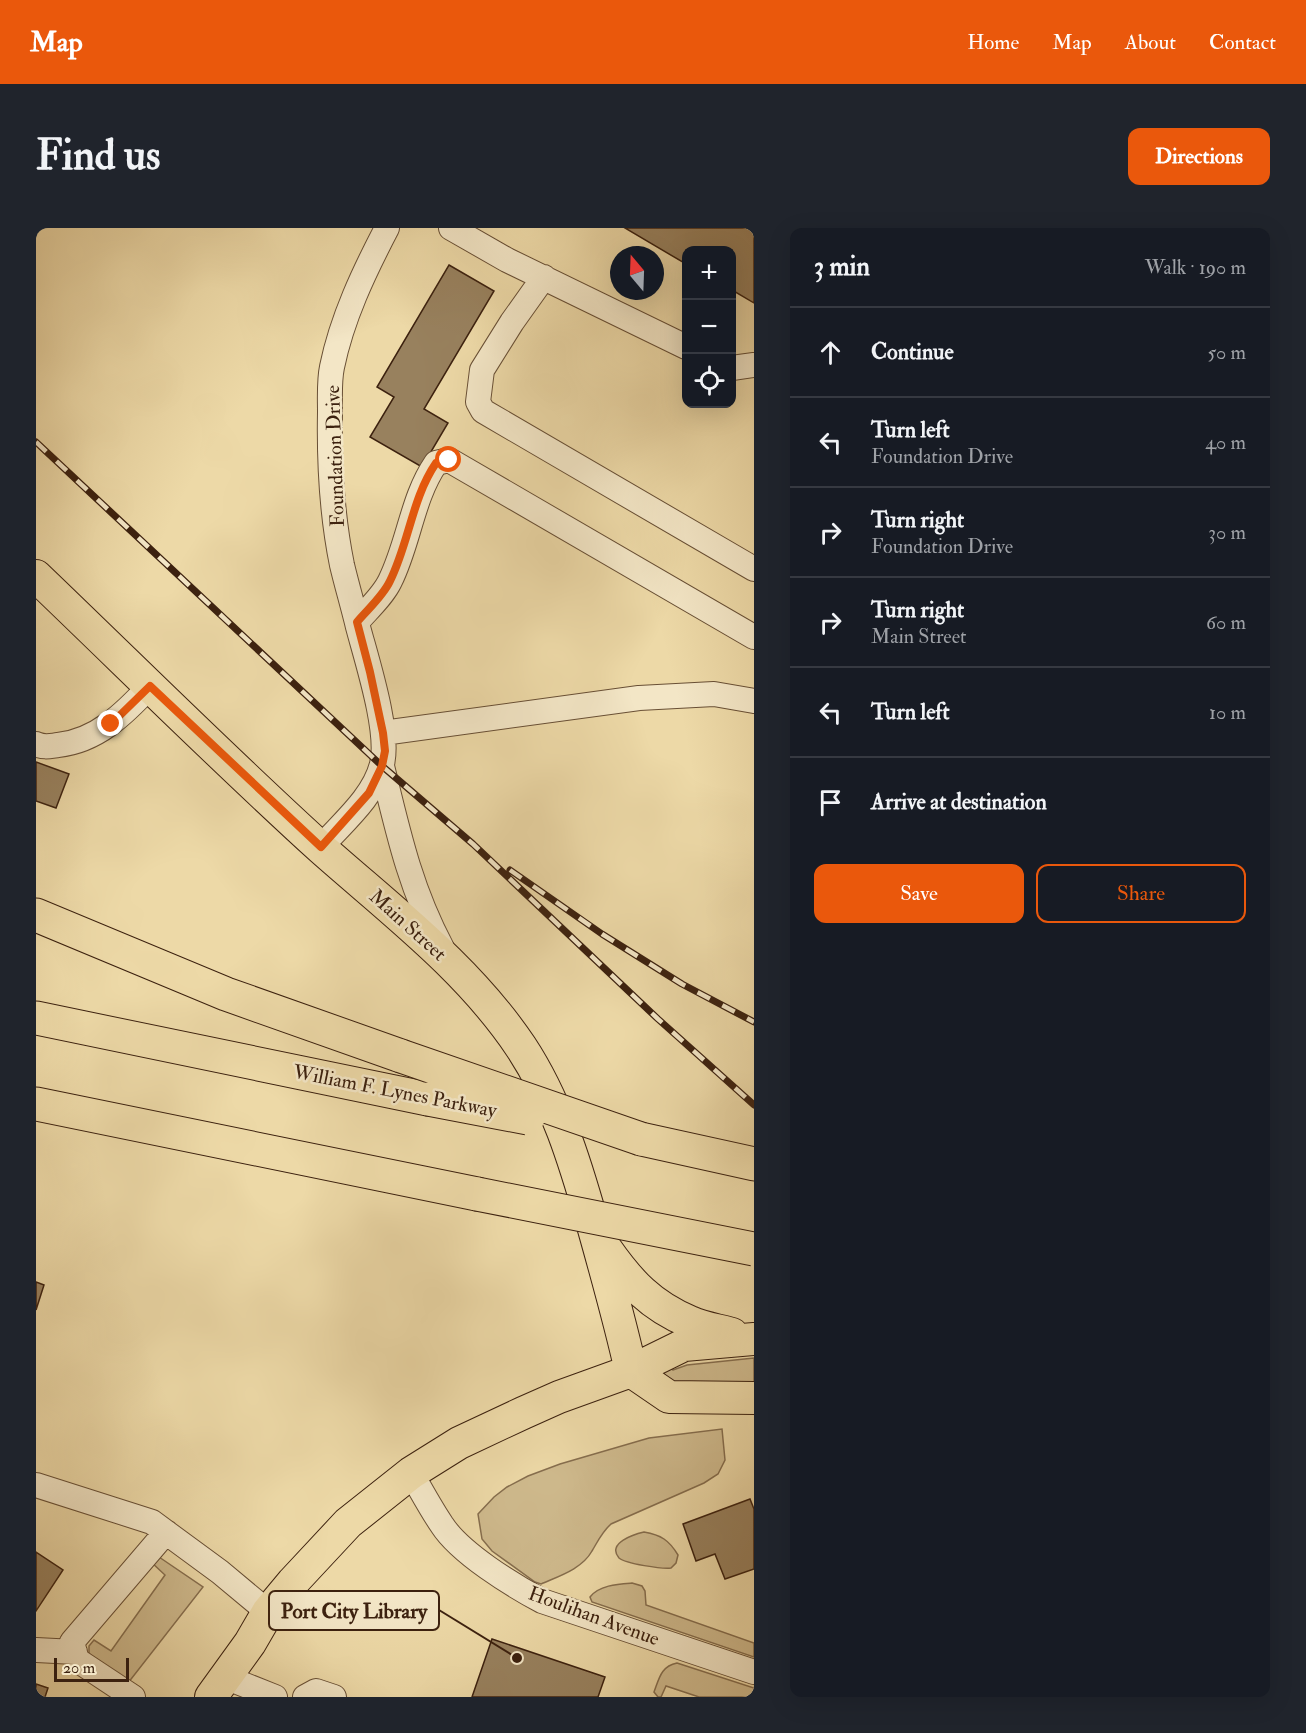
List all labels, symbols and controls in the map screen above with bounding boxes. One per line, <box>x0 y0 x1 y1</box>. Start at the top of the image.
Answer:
text: Map <box>30 25 83 60</box>
text: Home <box>967 29 1019 56</box>
text: Map <box>1052 29 1092 56</box>
text: About <box>1125 29 1176 56</box>
text: Contact <box>1209 29 1276 56</box>
button: Directions <box>1128 128 1270 185</box>
text: Find us <box>36 130 160 182</box>
north arrow <box>610 246 664 300</box>
map controls <box>682 246 736 408</box>
button: + <box>682 246 736 300</box>
text: 3 min <box>814 251 870 283</box>
text: Walk · 190 m <box>1145 255 1246 280</box>
button: − <box>682 300 736 354</box>
icon: ahead <box>814 336 847 369</box>
text: Continue <box>871 338 954 366</box>
text: 50 m <box>1207 340 1246 365</box>
button: locate <box>682 354 736 408</box>
street label: Foundation Drive <box>320 385 350 527</box>
text: Turn left <box>871 416 950 444</box>
icon: left <box>814 426 847 459</box>
text: 40 m <box>1205 430 1246 455</box>
text: Foundation Drive <box>871 444 1013 469</box>
route start <box>435 446 461 472</box>
text: Turn right <box>871 506 964 534</box>
icon: right <box>814 516 847 549</box>
text: 30 m <box>1208 520 1246 545</box>
text: Foundation Drive <box>871 534 1013 559</box>
text: Turn right <box>871 596 964 624</box>
icon: right <box>814 606 847 639</box>
text: 60 m <box>1206 610 1246 635</box>
text: Main Street <box>871 624 967 649</box>
icon: left <box>814 696 847 729</box>
text: Turn left <box>871 698 950 726</box>
text: 10 m <box>1209 700 1246 725</box>
route end <box>97 710 123 736</box>
icon: arrive <box>814 786 847 819</box>
text: Arrive at destination <box>871 788 1047 816</box>
button: Save <box>814 864 1024 923</box>
button: Share <box>1036 864 1246 923</box>
street label: Main Street <box>364 884 452 967</box>
street label: William F. Lynes Parkway <box>290 1059 500 1123</box>
street label: Houlihan Avenue <box>525 1581 663 1651</box>
callout: Port City Library <box>269 1591 439 1630</box>
text: Port City Library <box>281 1598 428 1625</box>
scale bar <box>54 1655 129 1682</box>
text: 20 m <box>63 1658 95 1678</box>

